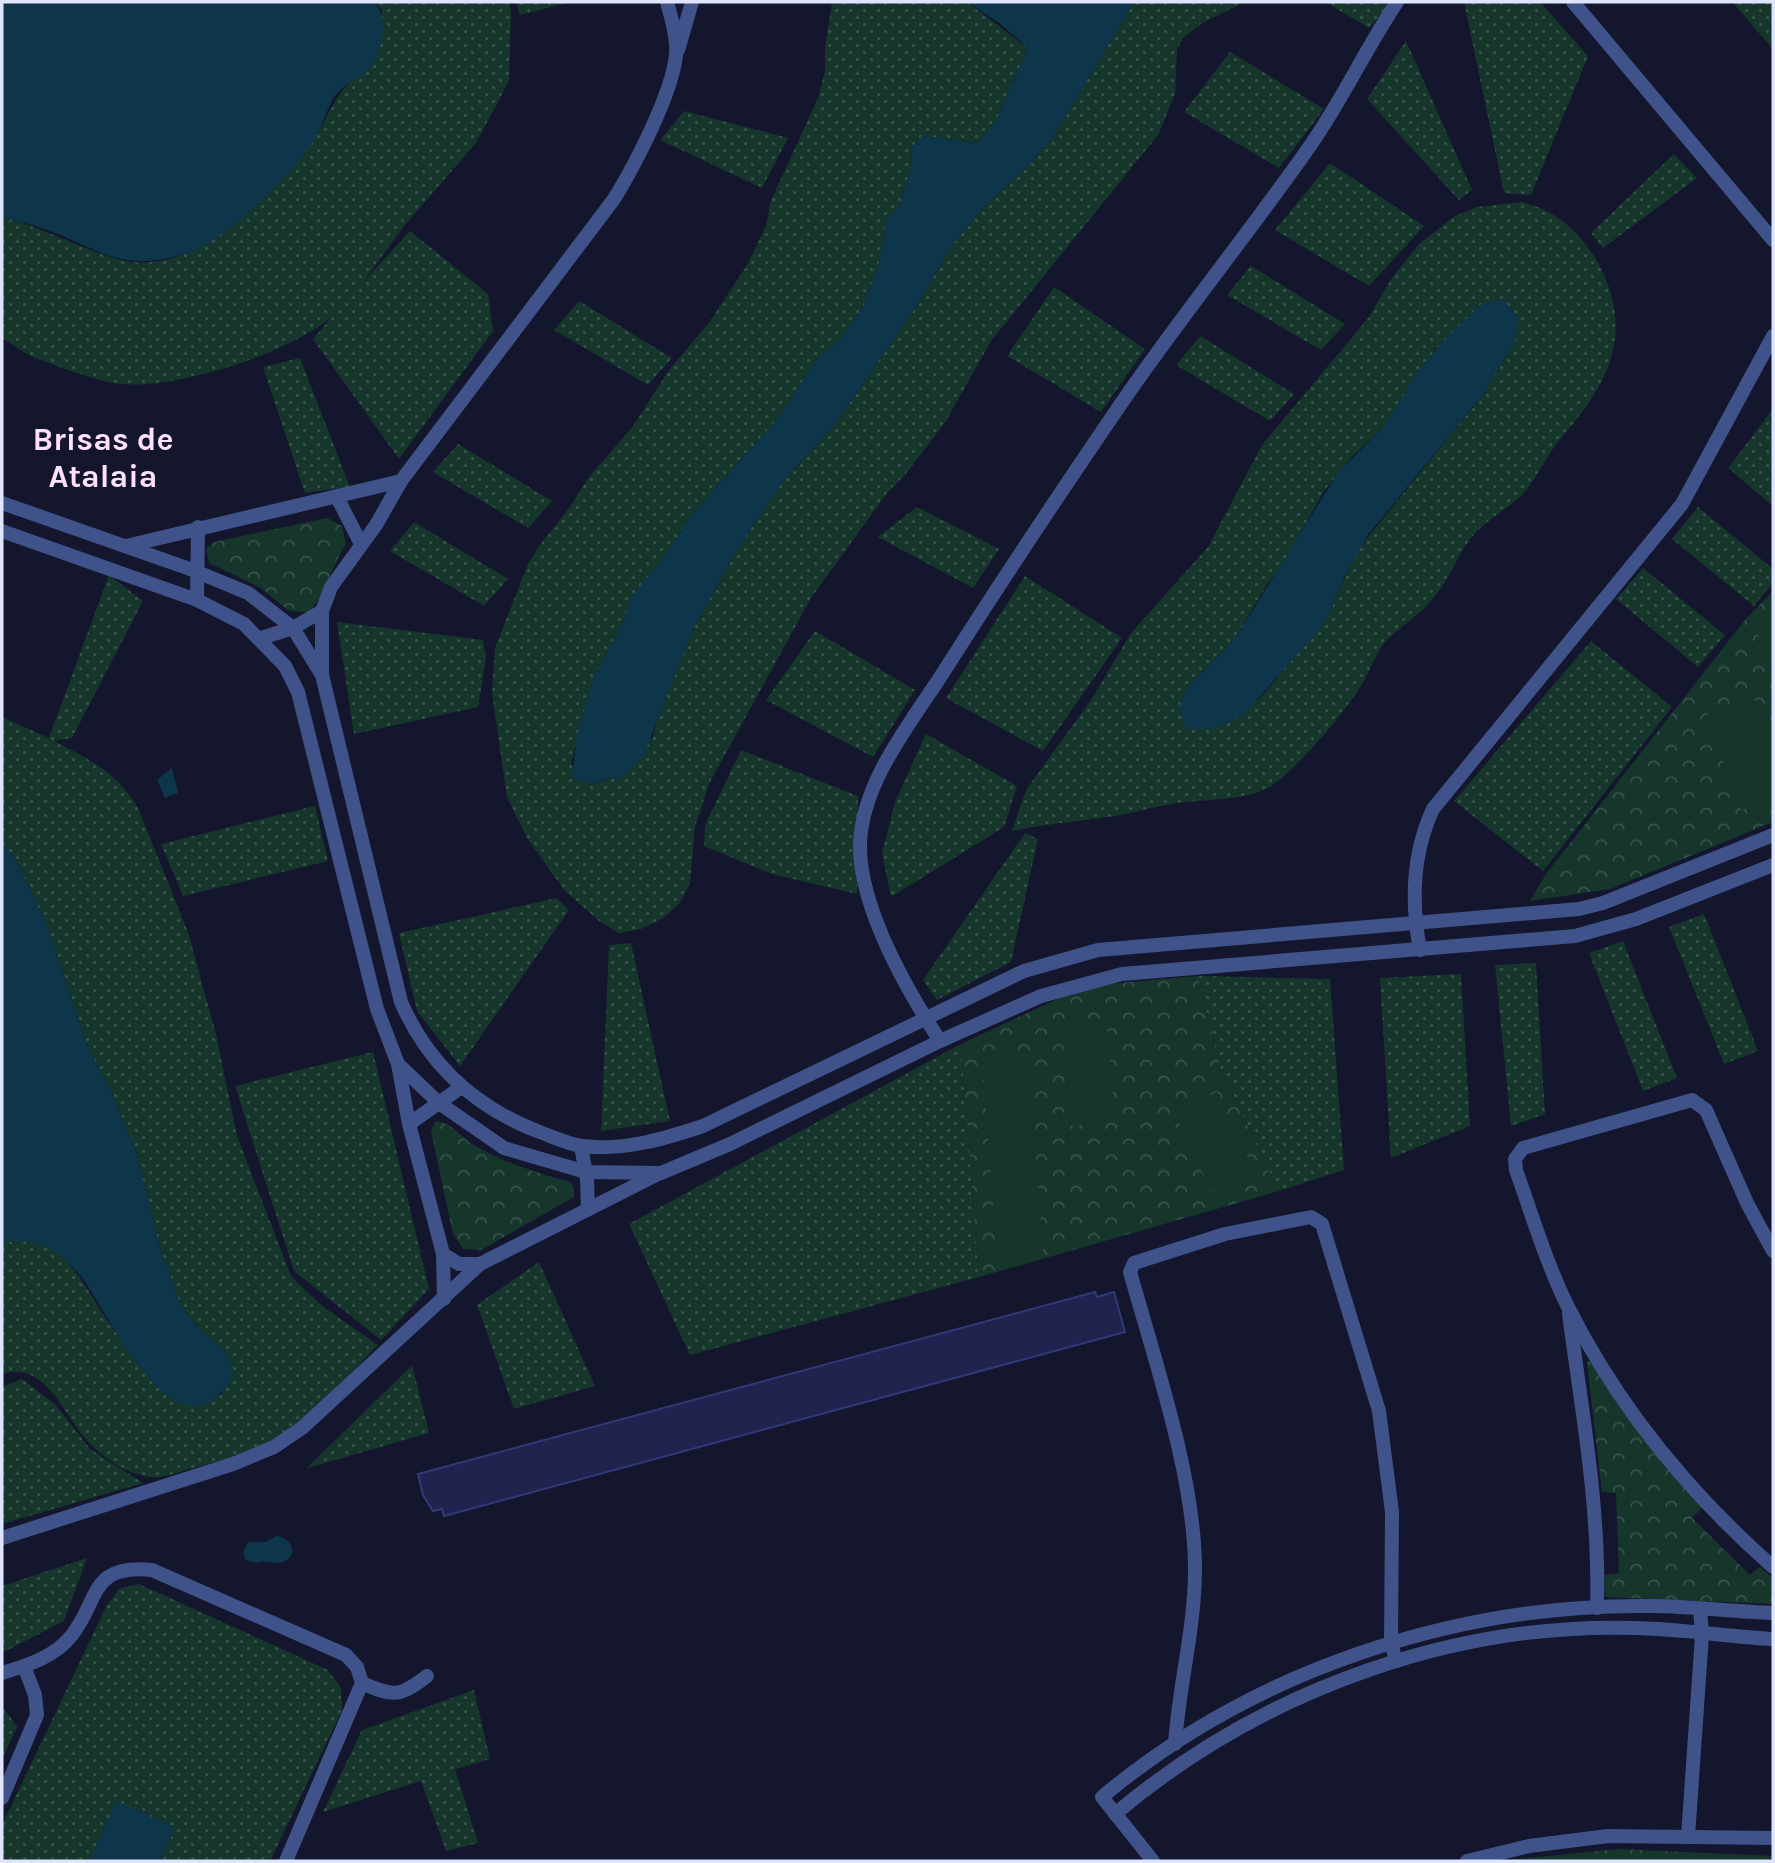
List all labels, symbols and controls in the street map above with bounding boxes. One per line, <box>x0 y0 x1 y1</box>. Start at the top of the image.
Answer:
district label: Brisas de Atalaia <box>33 421 173 495</box>

